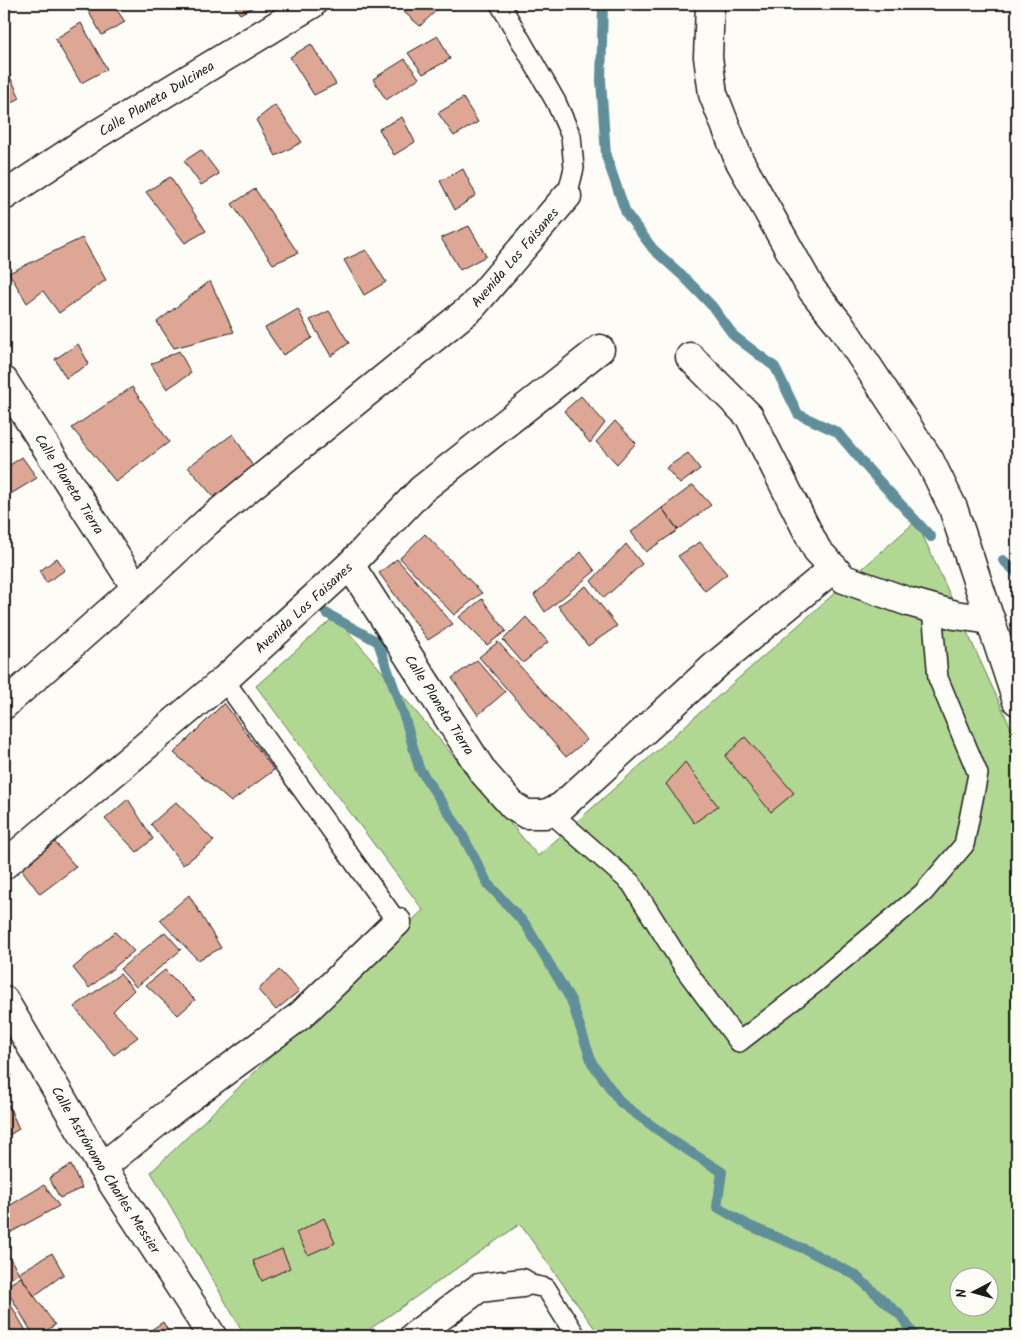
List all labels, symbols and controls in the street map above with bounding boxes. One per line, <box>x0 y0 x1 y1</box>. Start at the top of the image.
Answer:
street label: Calle Planeta Dulcinea <box>95 56 219 143</box>
street label: Avenida Los Faisanes <box>466 203 565 313</box>
street label: Calle Planeta Tierra <box>28 430 109 539</box>
street label: Avenida Los Faisanes <box>250 558 358 659</box>
street label: Calle Planeta Tierra <box>398 651 479 760</box>
street label: Calle Astrónomo Charles Messier <box>45 1082 166 1259</box>
north arrow <box>948 1268 998 1318</box>
text: N <box>951 1288 973 1299</box>

